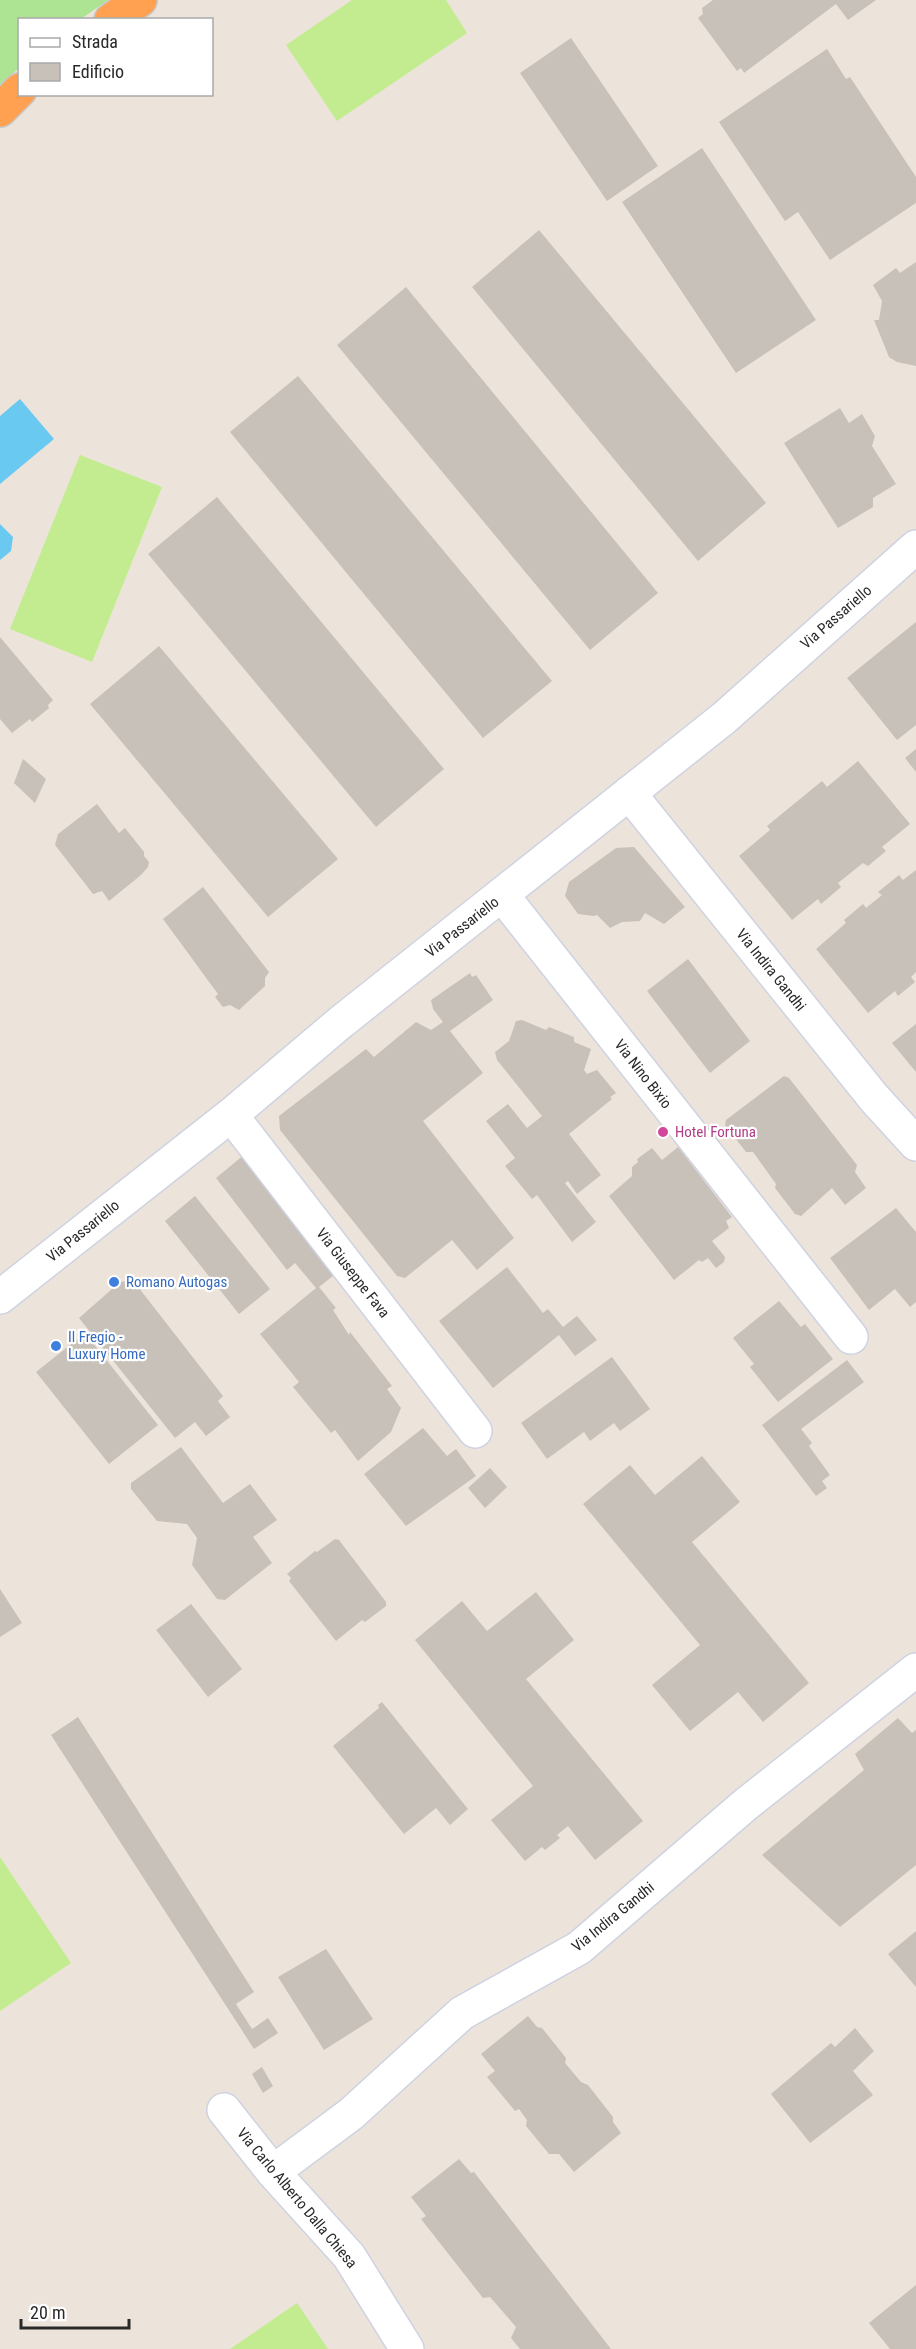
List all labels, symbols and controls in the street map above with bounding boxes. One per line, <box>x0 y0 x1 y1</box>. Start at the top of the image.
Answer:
legend <box>18 18 213 96</box>
text: Strada <box>72 31 118 52</box>
text: Edificio <box>72 61 124 82</box>
street label: Via Passariello <box>797 581 875 653</box>
street label: Via Passariello <box>422 893 502 961</box>
street label: Via Indira Gandhi <box>732 925 810 1015</box>
street label: Via Nino Bixio <box>610 1036 676 1112</box>
place label: Hotel Fortuna <box>675 1123 756 1141</box>
marker: Hotel Fortuna <box>656 1125 670 1139</box>
street label: Via Passariello <box>43 1196 123 1266</box>
street label: Via Giuseppe Fava <box>312 1225 394 1321</box>
place label: Romano Autogas <box>126 1273 227 1291</box>
marker: Romano Autogas <box>107 1275 121 1289</box>
place label: Il Fregio - Luxury Home <box>68 1328 145 1363</box>
marker: Il Fregio - Luxury Home <box>49 1339 63 1353</box>
street label: Via Indira Gandhi <box>568 1878 658 1956</box>
street label: Via Carlo Alberto Dalla Chiesa <box>233 2124 361 2272</box>
scale bar <box>21 2292 129 2330</box>
text: 20 m <box>30 2302 65 2323</box>

